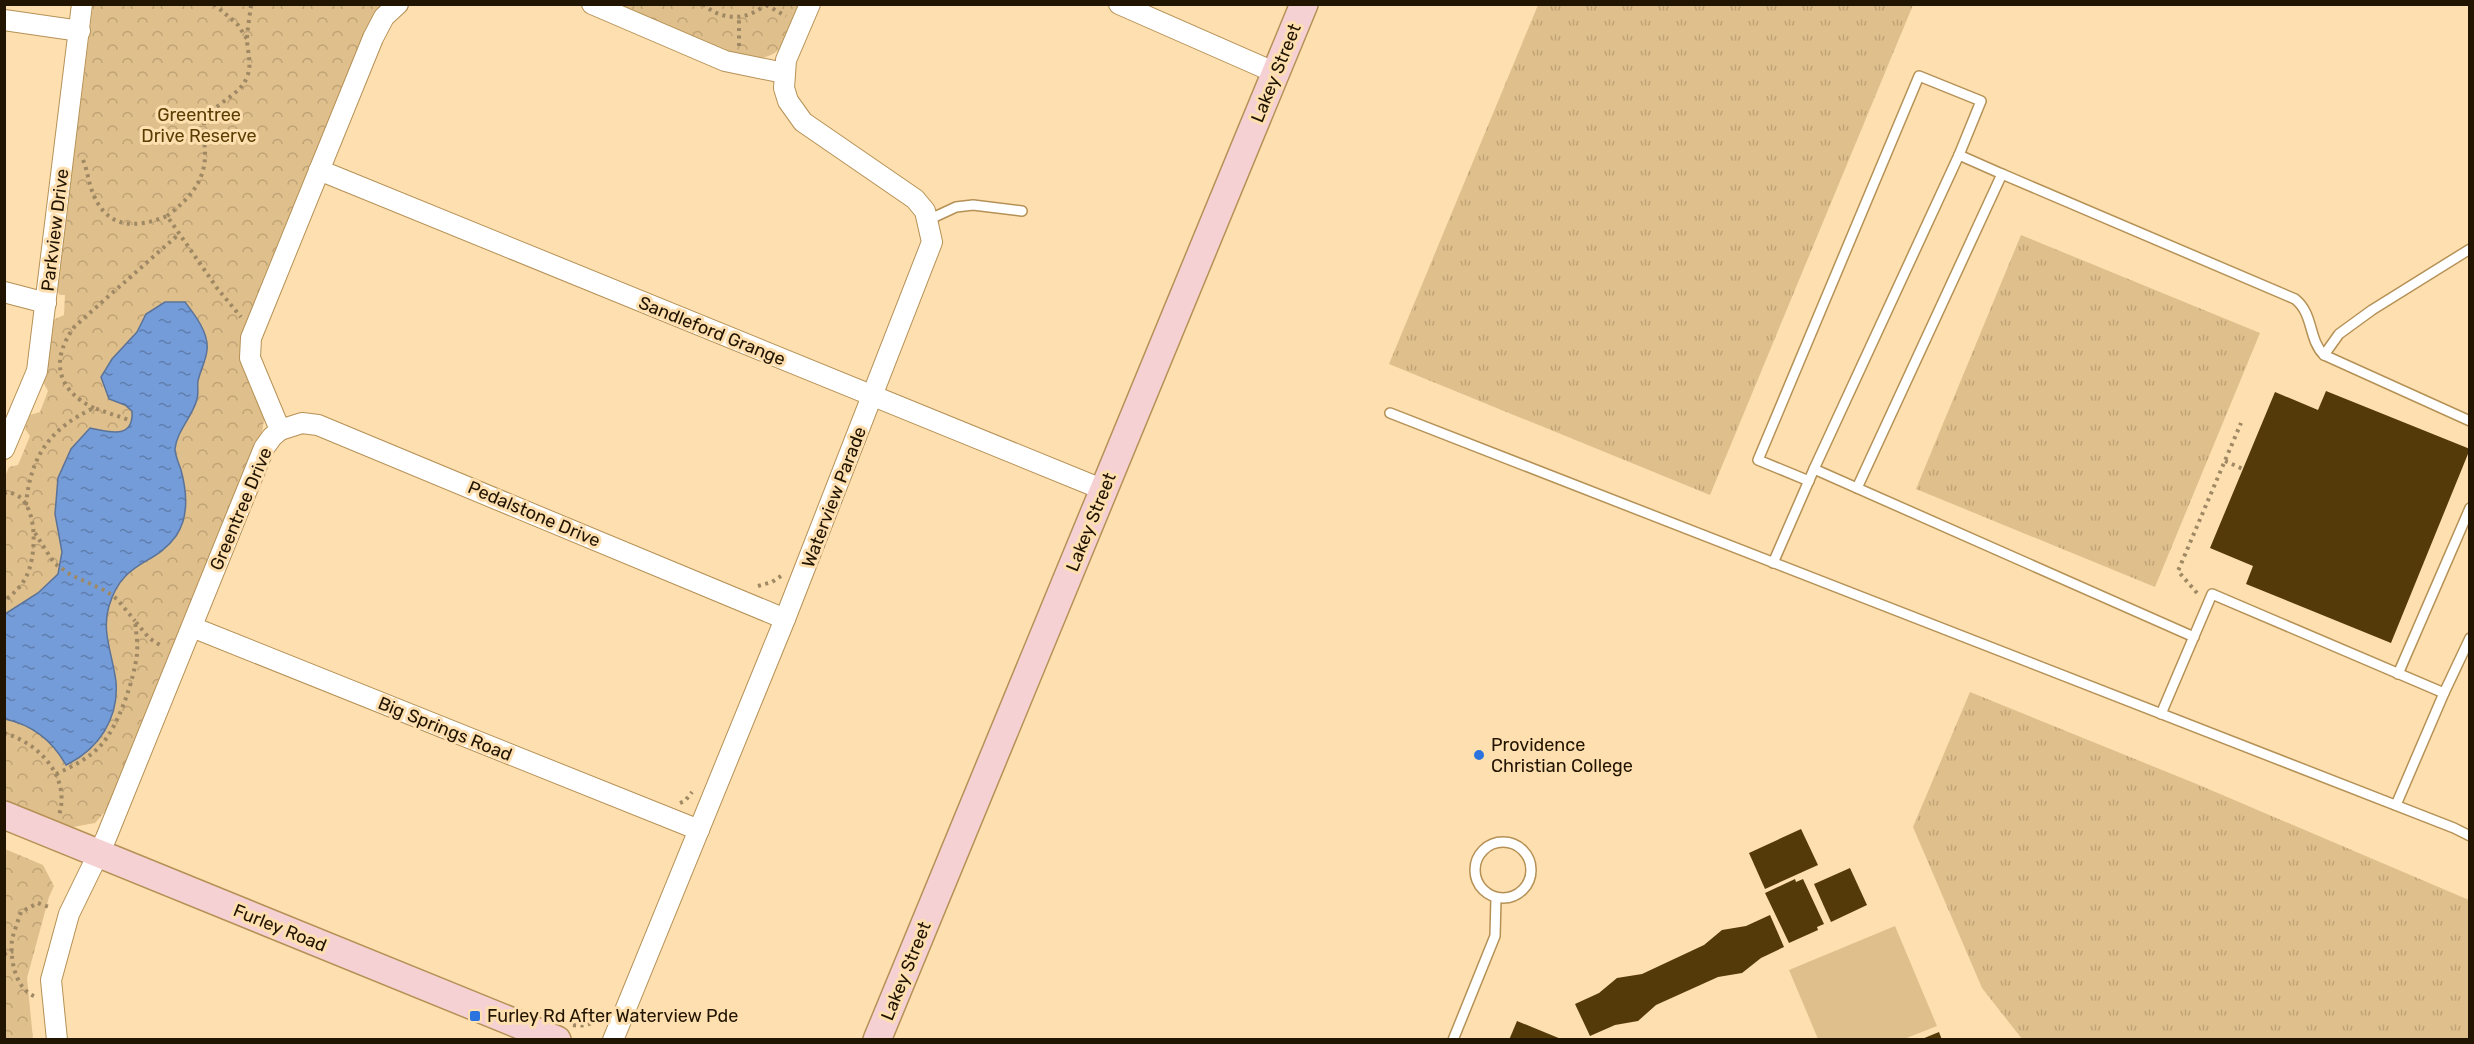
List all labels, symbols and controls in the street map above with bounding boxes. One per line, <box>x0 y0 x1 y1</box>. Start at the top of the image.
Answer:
street label: Lakey Street <box>1246 20 1306 126</box>
park label: Greentree Drive Reserve <box>141 104 257 147</box>
street label: Parkview Drive <box>37 167 73 293</box>
street label: Sandleford Grange <box>635 291 789 371</box>
street label: Waterview Parade <box>797 423 871 571</box>
street label: Greentree Drive <box>205 444 277 574</box>
street label: Lakey Street <box>1061 469 1121 575</box>
street label: Pedalstone Drive <box>464 476 604 552</box>
street label: Big Springs Road <box>375 692 515 766</box>
place label: Providence Christian College <box>1491 734 1633 777</box>
marker: Providence Christian College <box>1472 748 1486 762</box>
street label: Furley Road <box>230 899 330 957</box>
street label: Lakey Street <box>876 918 936 1024</box>
place label: Furley Rd After Waterview Pde <box>487 1005 738 1027</box>
marker: Furley Rd After Waterview Pde <box>468 1009 482 1023</box>

